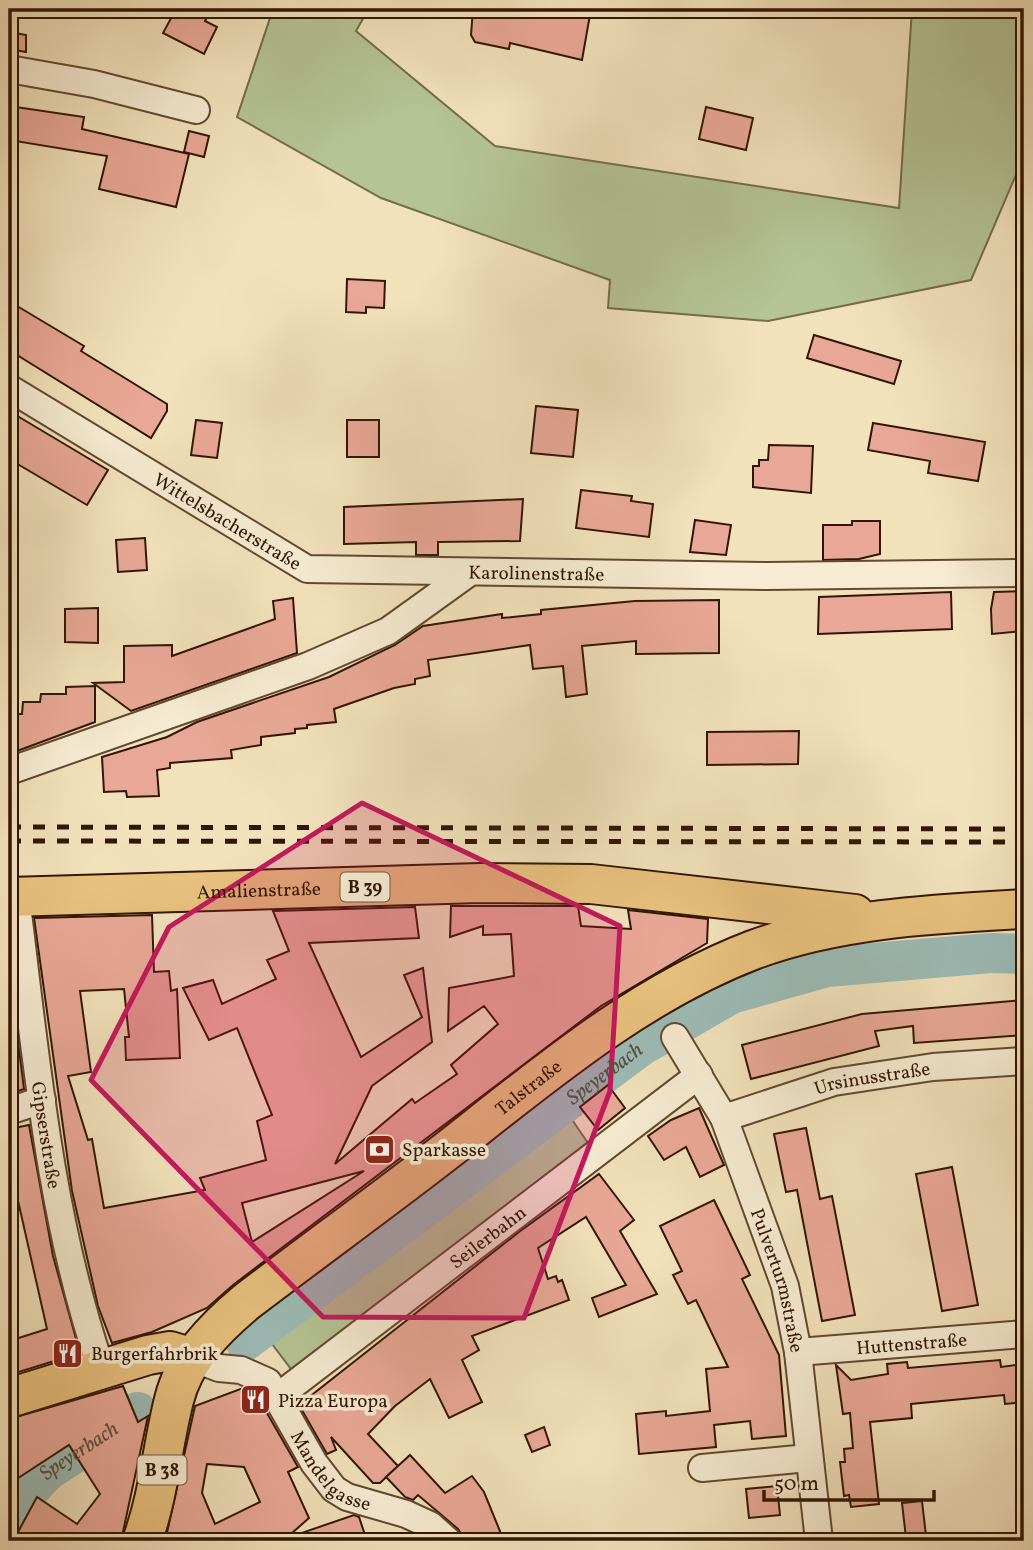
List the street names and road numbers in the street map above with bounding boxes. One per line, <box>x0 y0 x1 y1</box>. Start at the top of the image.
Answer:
street label: Wittelsbacherstraße <box>148 468 306 578</box>
street label: Karolinenstraße <box>468 560 604 589</box>
road number: B 39 <box>340 872 390 902</box>
street label: Amalienstraße <box>197 877 321 906</box>
street label: Talstraße <box>490 1054 568 1123</box>
street label: Ursinusstraße <box>811 1057 932 1103</box>
street label: Gipserstraße <box>24 1080 66 1191</box>
street label: Seilerbahn <box>445 1200 532 1276</box>
street label: Pulverturmstraße <box>743 1205 809 1355</box>
street label: Huttenstraße <box>855 1328 968 1362</box>
street label: Mandelgasse <box>283 1426 374 1518</box>
road number: B 38 <box>138 1456 186 1484</box>

